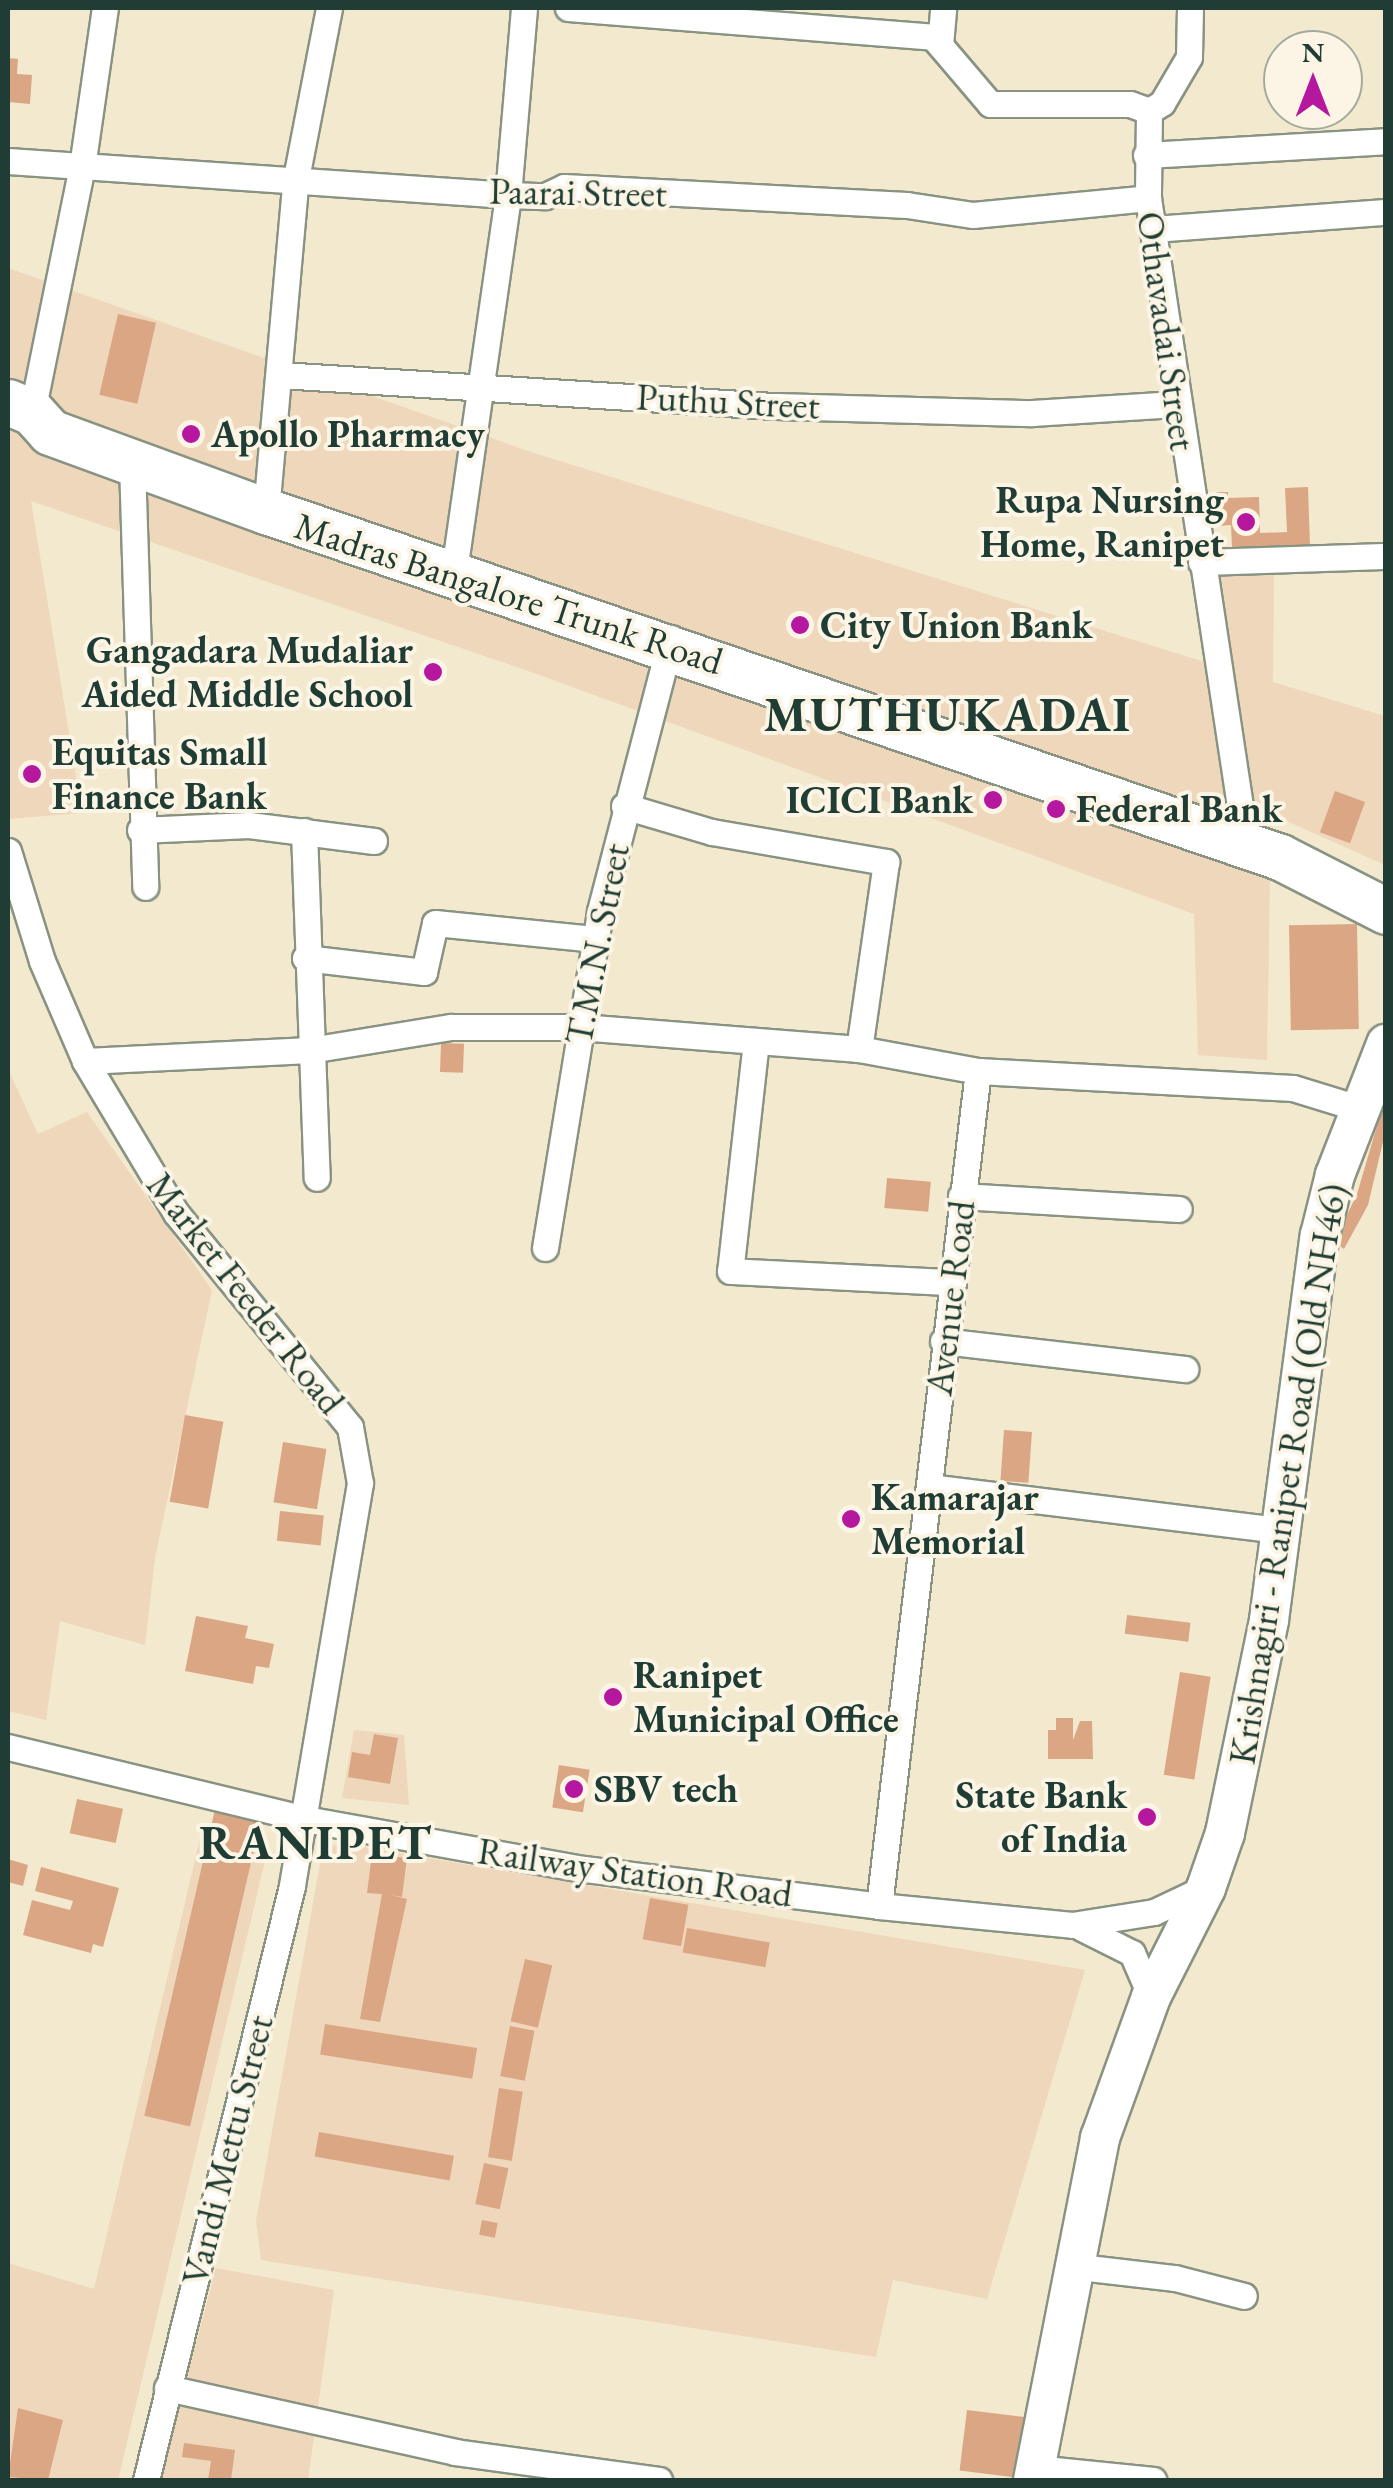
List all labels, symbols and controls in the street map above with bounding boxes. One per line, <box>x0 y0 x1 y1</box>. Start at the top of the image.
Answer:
north arrow <box>1263 30 1363 130</box>
text: N <box>1302 34 1324 70</box>
street label: Paarai Street <box>489 168 667 216</box>
street label: Othavadai Street <box>1128 209 1206 453</box>
street label: Puthu Street <box>635 373 821 429</box>
place label: Apollo Pharmacy <box>211 411 485 457</box>
marker: Apollo Pharmacy <box>180 423 202 445</box>
place label: Rupa Nursing Home, Ranipet <box>980 477 1224 566</box>
street label: Madras Bangalore Trunk Road <box>289 502 729 684</box>
marker: Rupa Nursing Home, Ranipet <box>1233 509 1259 535</box>
place label: City Union Bank <box>820 602 1093 648</box>
marker: City Union Bank <box>789 614 811 636</box>
place label: Gangadara Mudaliar Aided Middle School <box>81 627 413 716</box>
marker: Gangadara Mudaliar Aided Middle School <box>422 661 444 683</box>
district label: MUTHUKADAI <box>763 686 1133 744</box>
place label: Equitas Small Finance Bank <box>52 729 268 818</box>
marker: Equitas Small Finance Bank <box>21 763 43 785</box>
place label: ICICI Bank <box>786 777 973 823</box>
place label: Federal Bank <box>1076 786 1283 832</box>
marker: ICICI Bank <box>982 789 1004 811</box>
marker: Federal Bank <box>1045 798 1067 820</box>
street label: T.M.N. Street <box>555 839 639 1049</box>
street label: Market Feeder Road <box>137 1163 355 1423</box>
street label: Krishnagiri - Ranipet Road (Old NH46) <box>1219 1180 1355 1768</box>
street label: Avenue Road <box>915 1198 985 1398</box>
place label: Kamarajar Memorial <box>871 1474 1039 1564</box>
marker: Kamarajar Memorial <box>840 1508 862 1530</box>
place label: Ranipet Municipal Office <box>633 1652 899 1742</box>
marker: Ranipet Municipal Office <box>602 1686 624 1708</box>
place label: SBV tech <box>594 1766 738 1812</box>
place label: State Bank of India <box>956 1772 1127 1862</box>
marker: SBV tech <box>563 1778 585 1800</box>
marker: State Bank of India <box>1136 1806 1158 1828</box>
district label: RANIPET <box>199 1814 433 1872</box>
street label: Railway Station Road <box>475 1827 795 1917</box>
street label: Vandi Mettu Street <box>171 2010 283 2290</box>

